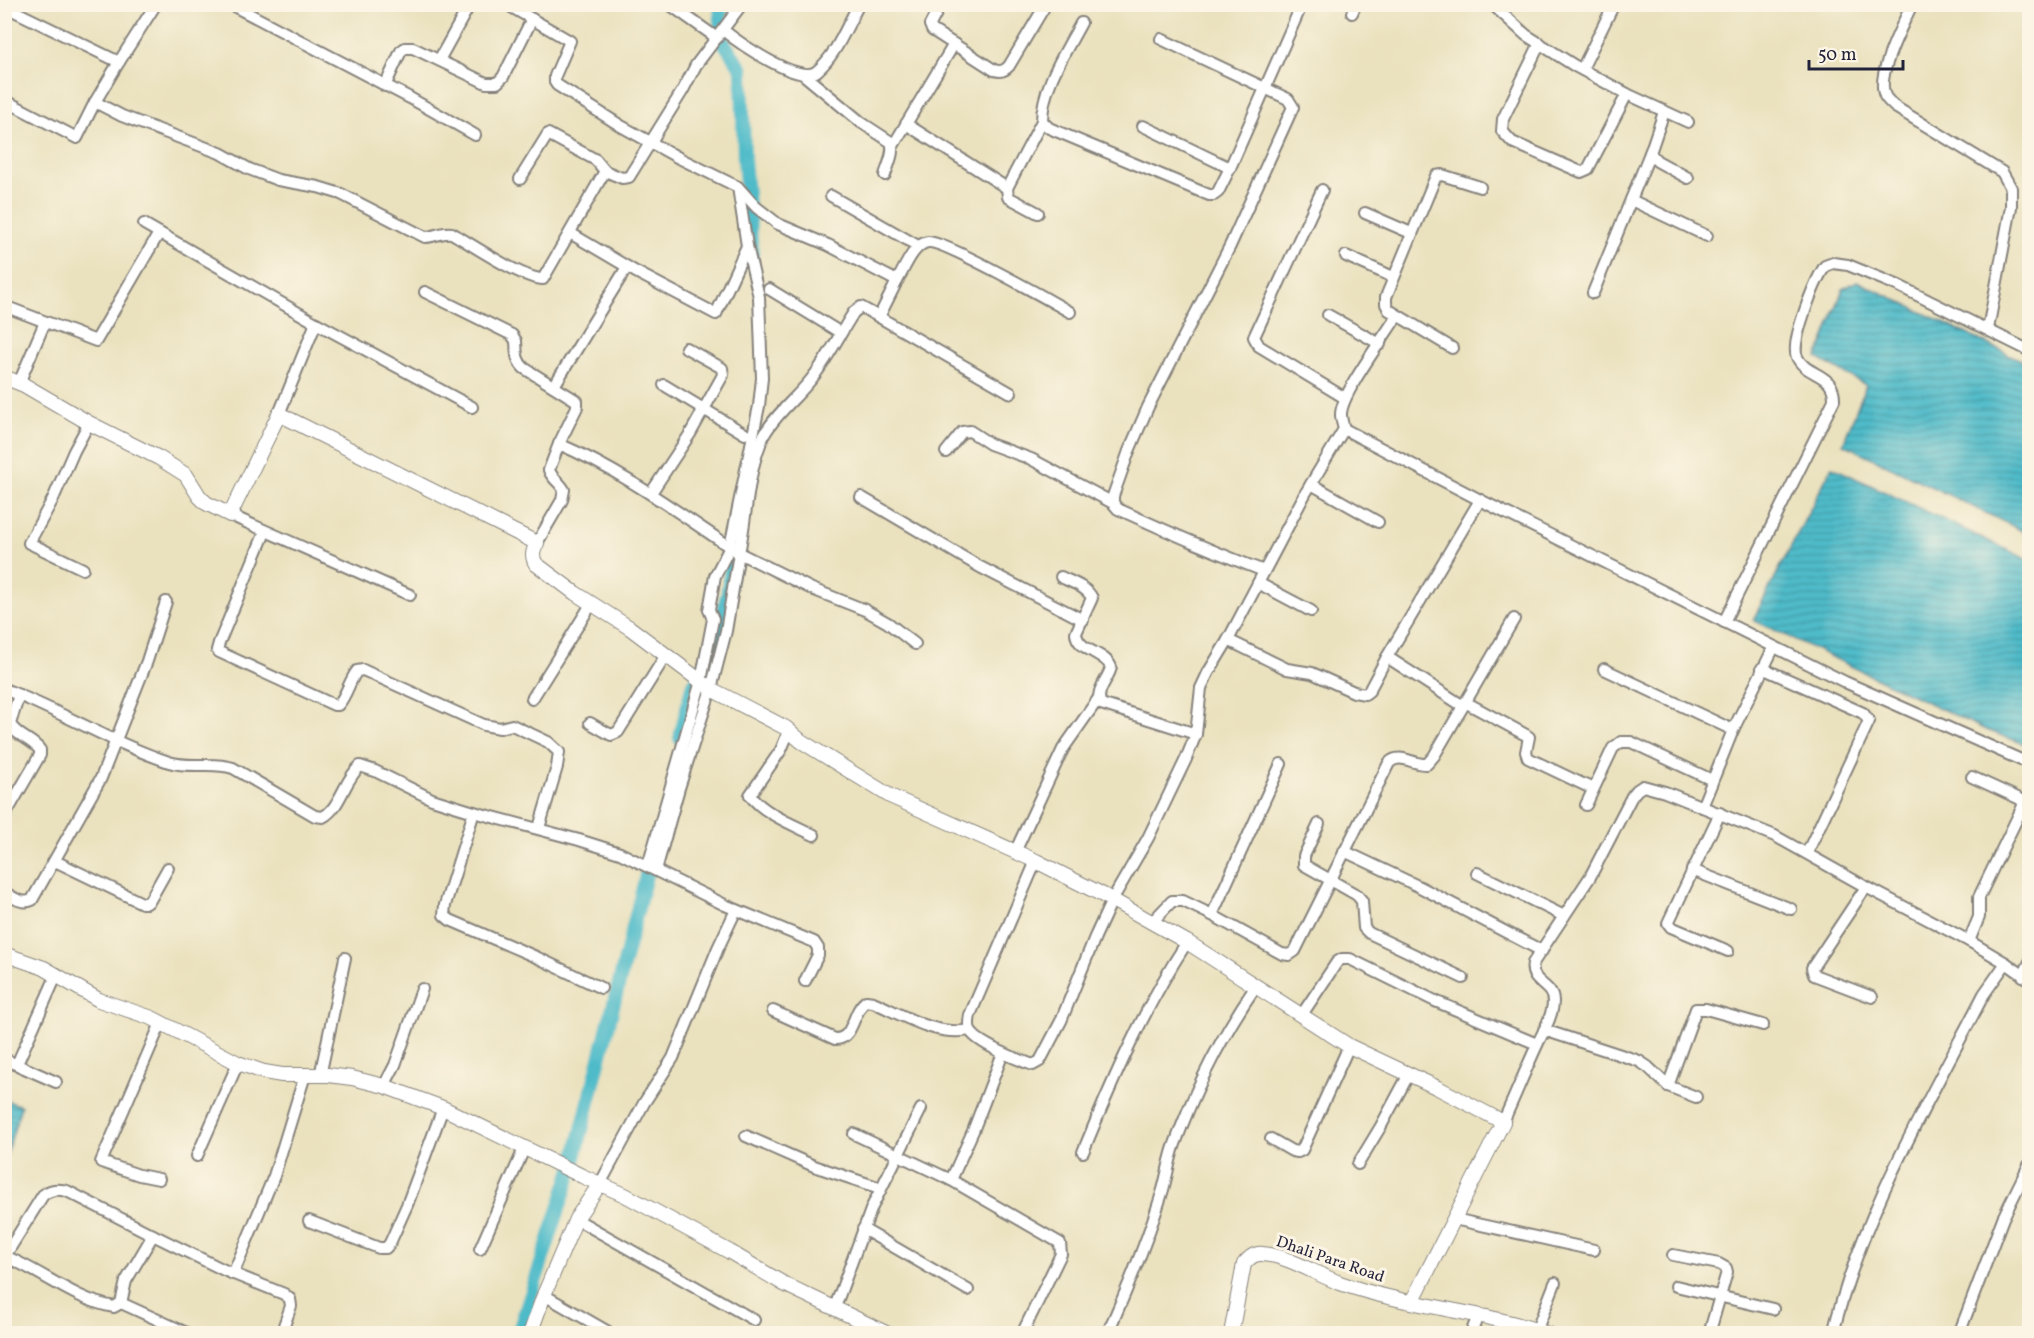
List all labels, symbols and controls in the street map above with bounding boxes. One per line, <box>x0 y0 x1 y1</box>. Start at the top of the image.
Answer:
scale bar <box>1809 33 1904 71</box>
text: 50 m <box>1818 43 1857 68</box>
street label: Dhali Para Road <box>1273 1231 1387 1289</box>

